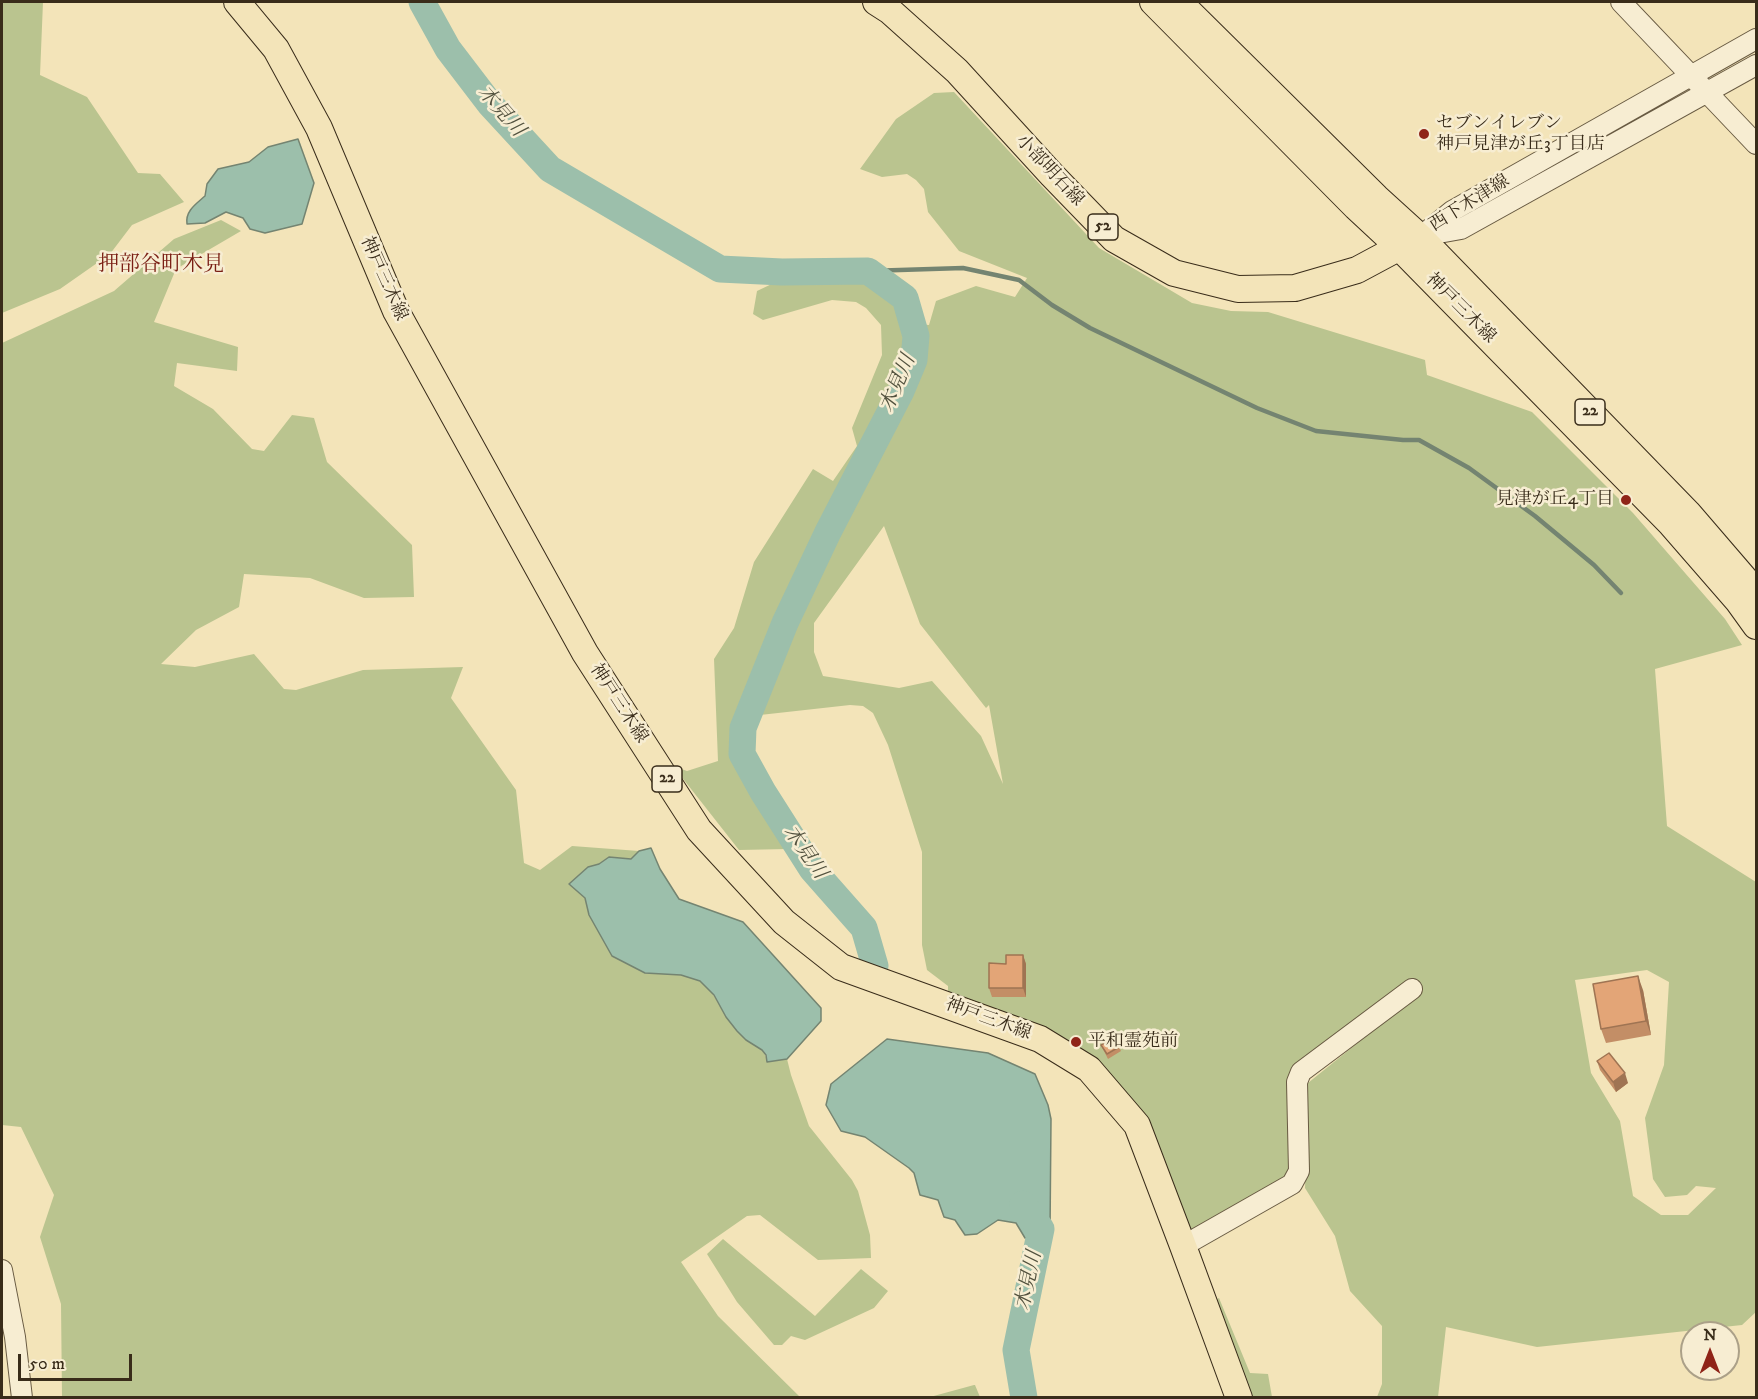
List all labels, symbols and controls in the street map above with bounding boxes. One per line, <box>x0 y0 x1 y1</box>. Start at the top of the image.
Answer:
water label: 木見川 <box>471 81 529 143</box>
place label: セブンイレブン 神戸見津が丘3丁目店 <box>1436 113 1605 156</box>
marker: セブンイレブン 神戸見津が丘3丁目店 <box>1417 127 1431 141</box>
street label: 小部明石線 <box>1010 131 1088 211</box>
street label: 西下木津線 <box>1426 171 1514 237</box>
road number: 52 <box>1088 214 1118 240</box>
street label: 神戸三木線 <box>355 233 411 325</box>
district label: 押部谷町木見 <box>98 253 224 279</box>
street label: 神戸三木線 <box>1421 270 1499 348</box>
water label: 木見川 <box>876 352 922 416</box>
road number: 22 <box>1575 399 1605 425</box>
place label: 見津が丘4丁目 <box>1496 489 1614 511</box>
marker: 見津が丘4丁目 <box>1619 493 1633 507</box>
street label: 神戸三木線 <box>584 660 652 748</box>
road number: 22 <box>652 766 682 792</box>
water label: 木見川 <box>777 822 831 884</box>
street label: 神戸三木線 <box>942 994 1034 1046</box>
place label: 平和霊苑前 <box>1088 1031 1178 1053</box>
marker: 平和霊苑前 <box>1069 1035 1083 1049</box>
water label: 木見川 <box>1012 1249 1048 1313</box>
north arrow <box>1680 1321 1740 1381</box>
text: N <box>1703 1325 1717 1345</box>
scale bar <box>21 1342 135 1380</box>
text: 50 m <box>29 1353 65 1375</box>

